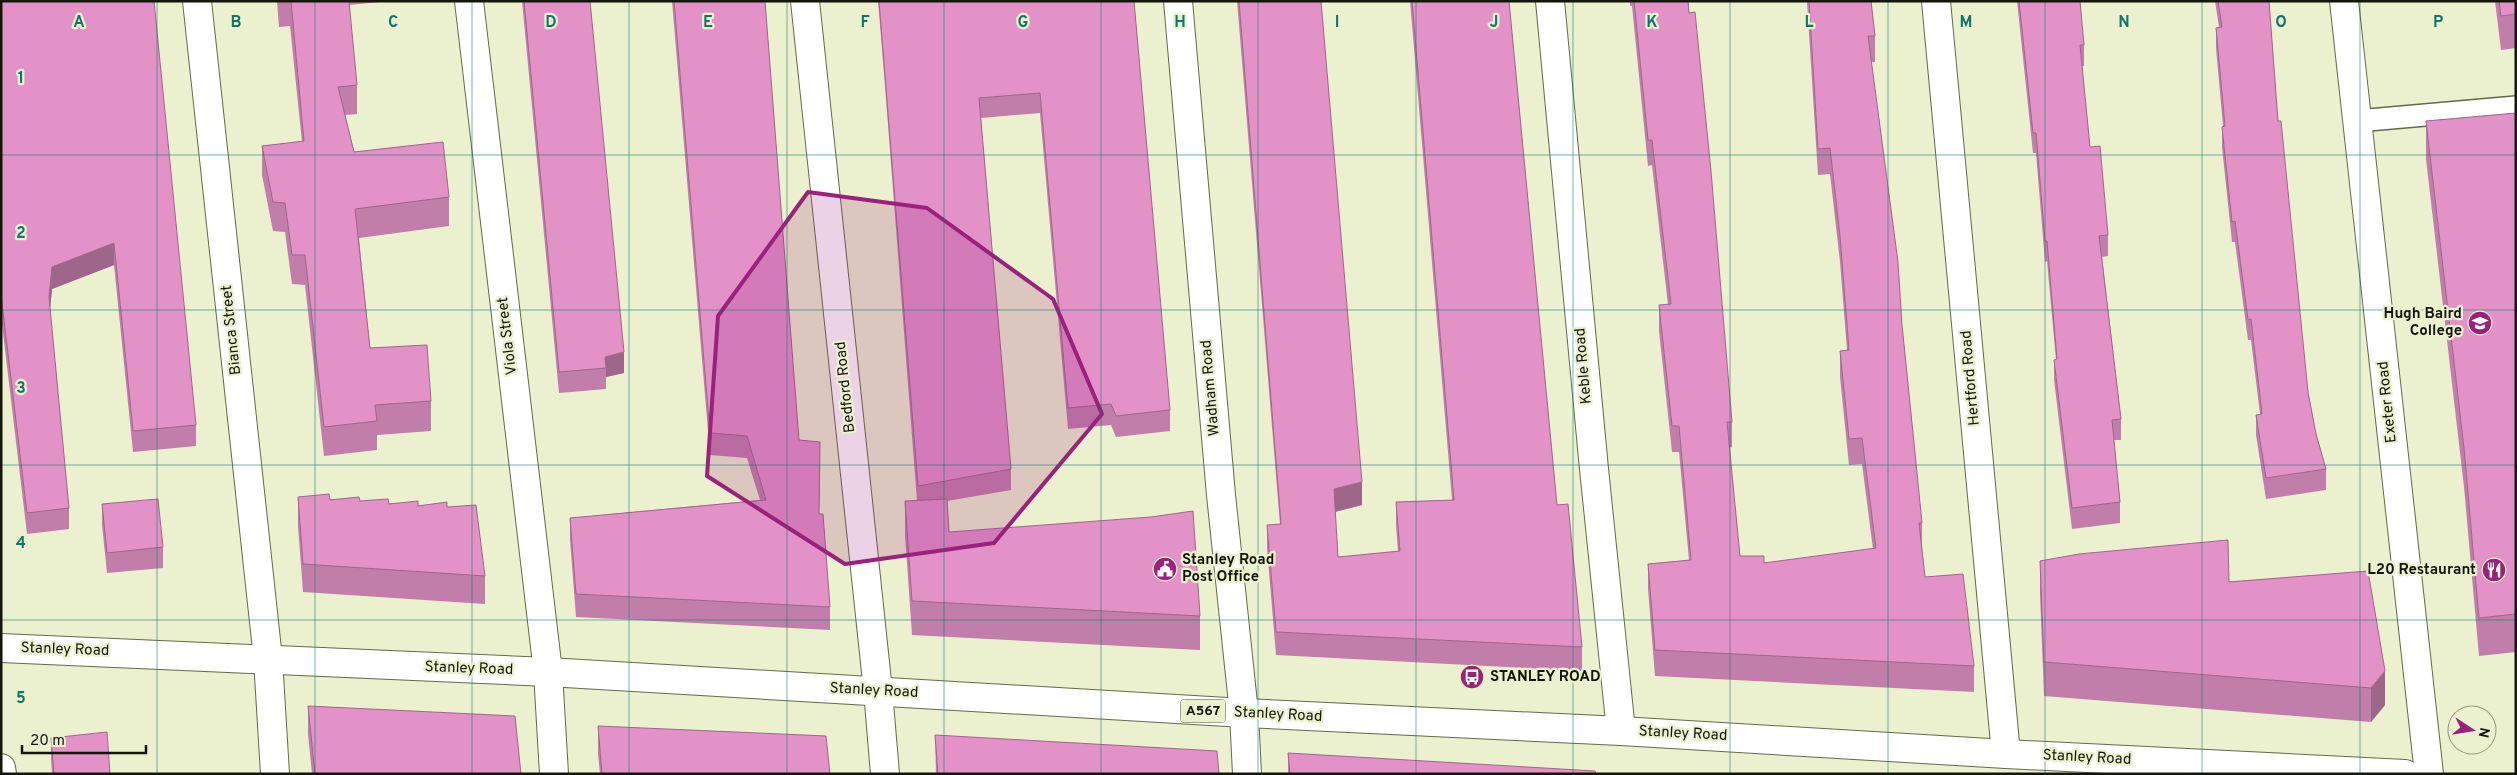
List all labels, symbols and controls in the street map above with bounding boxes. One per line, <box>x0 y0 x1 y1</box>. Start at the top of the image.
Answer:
text: A <box>73 13 85 33</box>
text: B <box>230 13 242 33</box>
text: C <box>388 13 398 33</box>
text: D <box>545 13 557 33</box>
text: E <box>703 13 713 33</box>
text: F <box>860 13 870 33</box>
text: G <box>1018 13 1028 33</box>
text: H <box>1174 13 1186 33</box>
text: I <box>1335 13 1339 33</box>
text: J <box>1490 13 1498 33</box>
text: K <box>1646 13 1658 33</box>
text: L <box>1804 13 1814 33</box>
text: M <box>1960 13 1972 33</box>
text: N <box>2118 13 2130 33</box>
text: O <box>2275 13 2287 33</box>
text: P <box>2433 13 2443 33</box>
text: 1 <box>18 69 24 89</box>
text: 2 <box>16 224 26 244</box>
street label: Bianca Street <box>218 284 246 376</box>
street label: Viola Street <box>494 296 522 376</box>
place label: Hugh Baird College <box>2384 305 2462 341</box>
school or university icon: Hugh Baird College <box>2467 310 2493 336</box>
street label: Keble Road <box>1571 327 1597 405</box>
street label: Hertford Road <box>1957 330 1985 426</box>
street label: Wadham Road <box>1197 339 1225 437</box>
street label: Bedford Road <box>832 340 860 434</box>
street label: Exeter Road <box>2374 360 2402 444</box>
text: 3 <box>16 379 26 399</box>
text: 4 <box>16 534 26 554</box>
place label: Stanley Road Post Office <box>1182 551 1274 587</box>
public building icon: Stanley Road Post Office <box>1152 556 1178 582</box>
restaurant icon: L20 Restaurant <box>2481 557 2507 583</box>
place label: L20 Restaurant <box>2367 561 2476 580</box>
street label: Stanley Road <box>20 639 110 661</box>
street label: Stanley Road <box>424 658 514 680</box>
bus stop icon: STANLEY ROAD <box>1459 664 1485 690</box>
place label: STANLEY ROAD <box>1490 668 1601 687</box>
street label: Stanley Road <box>829 679 919 703</box>
text: 5 <box>16 689 26 709</box>
road number: A567 <box>1180 699 1226 722</box>
street label: Stanley Road <box>1233 703 1323 727</box>
north arrow <box>2447 705 2497 755</box>
scale bar <box>22 722 146 754</box>
street label: Stanley Road <box>1638 722 1728 746</box>
text: N <box>2474 726 2493 739</box>
text: 20 m <box>30 732 65 751</box>
street label: Stanley Road <box>2042 746 2132 770</box>

